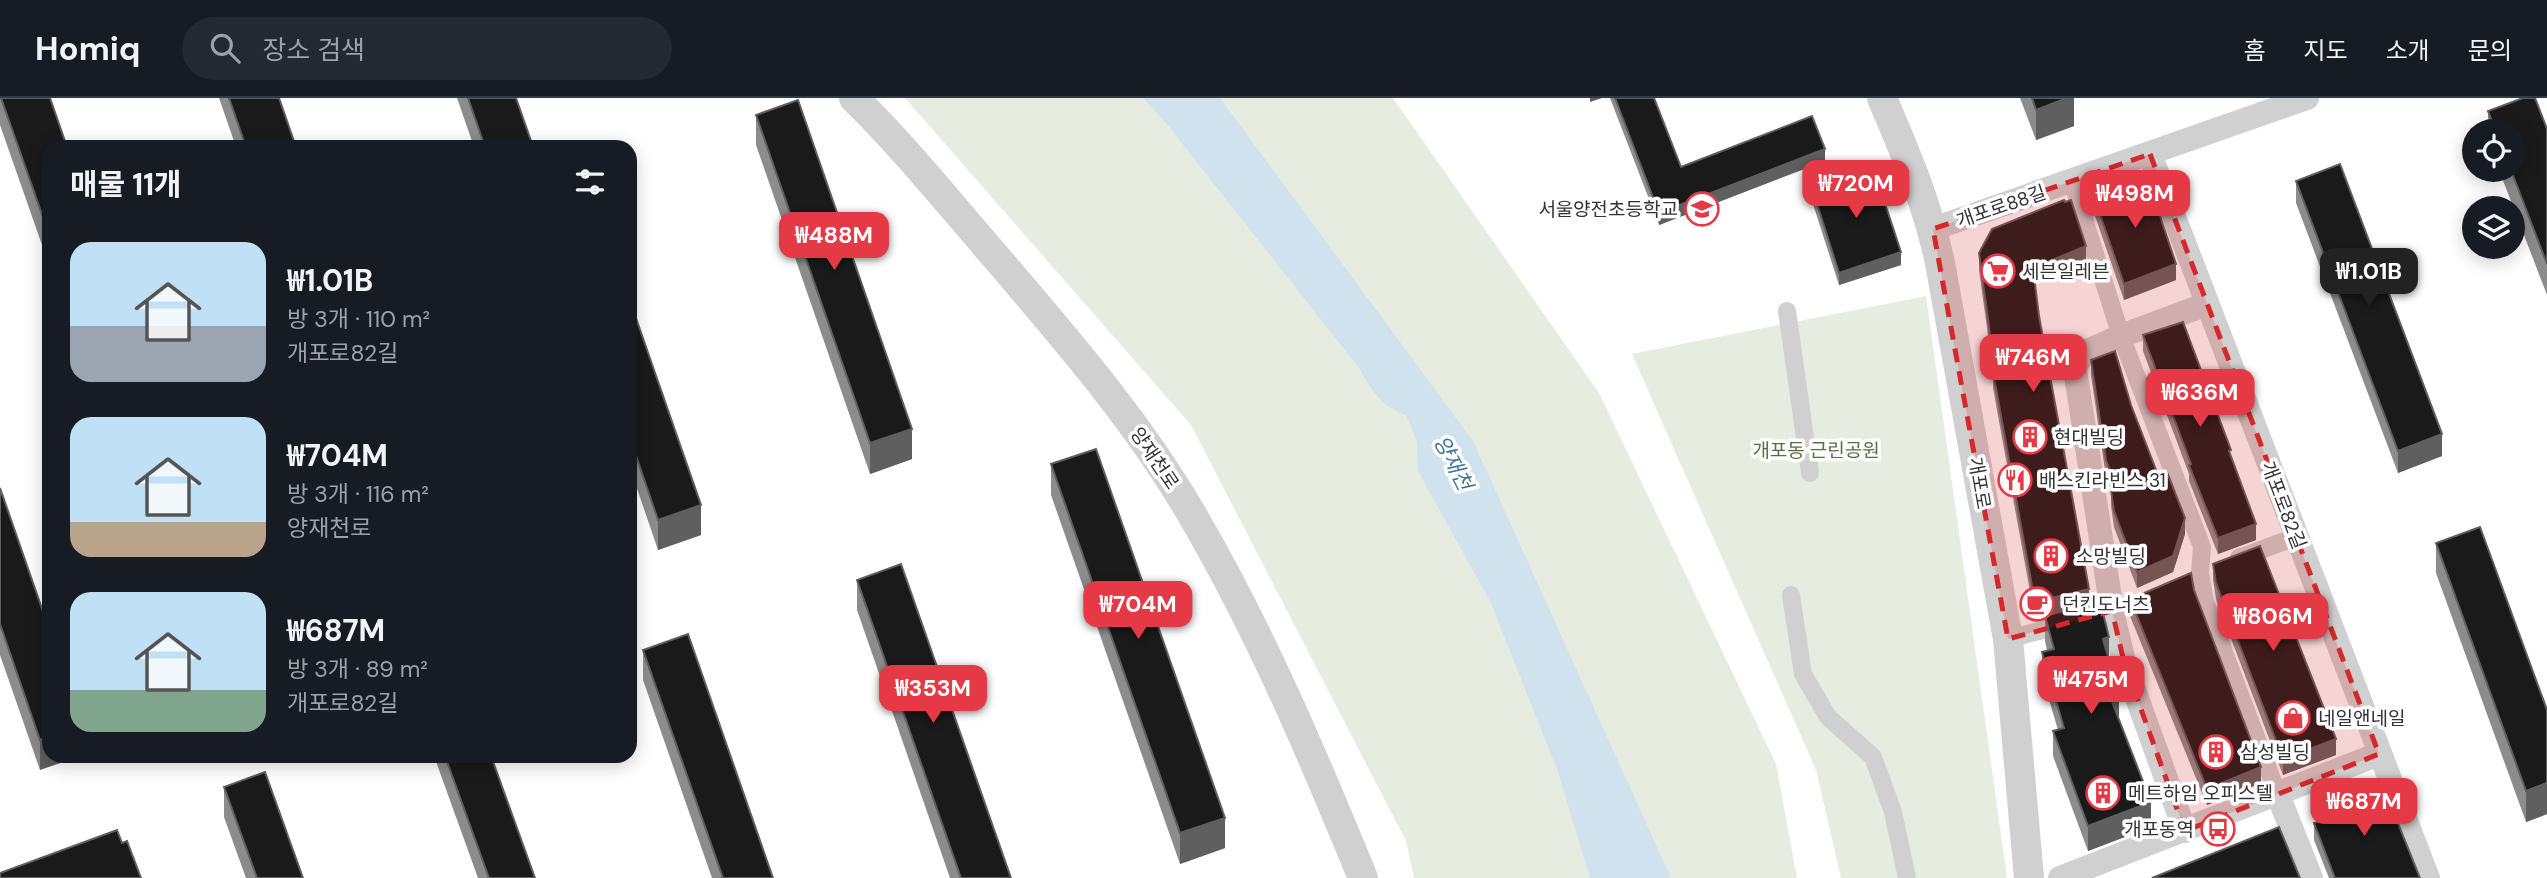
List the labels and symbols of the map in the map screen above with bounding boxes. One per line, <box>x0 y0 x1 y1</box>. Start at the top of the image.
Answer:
pin: ₩720M <box>1807 160 1905 220</box>
pin: ₩498M <box>2086 170 2184 230</box>
street label: 개포로88길 <box>1953 180 2049 233</box>
school or university icon: 서울양전초등학교 <box>1683 190 1721 228</box>
place label: 서울양전초등학교 <box>1538 197 1678 222</box>
pin: ₩488M <box>785 212 883 272</box>
pin: ₩1.01B <box>2312 248 2426 308</box>
supermarket icon: 세븐일레븐 <box>1979 252 2017 290</box>
place label: 세븐일레븐 <box>2022 259 2109 284</box>
pin: ₩746M <box>1984 334 2082 394</box>
pin: ₩636M <box>2151 370 2249 429</box>
building icon: 현대빌딩 <box>2011 418 2049 456</box>
street label: 양재천로 <box>1125 422 1184 494</box>
place label: 현대빌딩 <box>2054 425 2124 450</box>
water label: 양재천 <box>1427 431 1480 498</box>
park label: 개포동 근린공원 <box>1752 438 1880 463</box>
street label: 개포로 <box>1963 455 1996 511</box>
street label: 개포로82길 <box>2255 458 2312 553</box>
restaurant icon: 배스킨라빈스 31 <box>1996 461 2034 499</box>
place label: 배스킨라빈스 31 <box>2039 468 2166 493</box>
building icon: 소망빌딩 <box>2032 537 2070 575</box>
place label: 소망빌딩 <box>2076 544 2146 569</box>
pin: ₩704M <box>1089 582 1187 641</box>
cafe icon: 던킨도너츠 <box>2018 585 2056 623</box>
place label: 던킨도너츠 <box>2062 592 2149 617</box>
pin: ₩806M <box>2224 594 2322 653</box>
pin: ₩475M <box>2042 656 2140 716</box>
pin: ₩353M <box>884 666 982 725</box>
shop icon: 네일앤네일 <box>2274 699 2312 737</box>
place label: 네일앤네일 <box>2318 706 2405 731</box>
building icon: 삼성빌딩 <box>2197 733 2235 771</box>
place label: 삼성빌딩 <box>2240 740 2310 765</box>
building icon: 메트하임 오피스텔 <box>2084 774 2122 812</box>
pin: ₩687M <box>2315 778 2413 838</box>
place label: 메트하임 오피스텔 <box>2128 781 2273 806</box>
bus stop icon: 개포동역 <box>2199 810 2237 848</box>
place label: 개포동역 <box>2124 817 2194 842</box>

